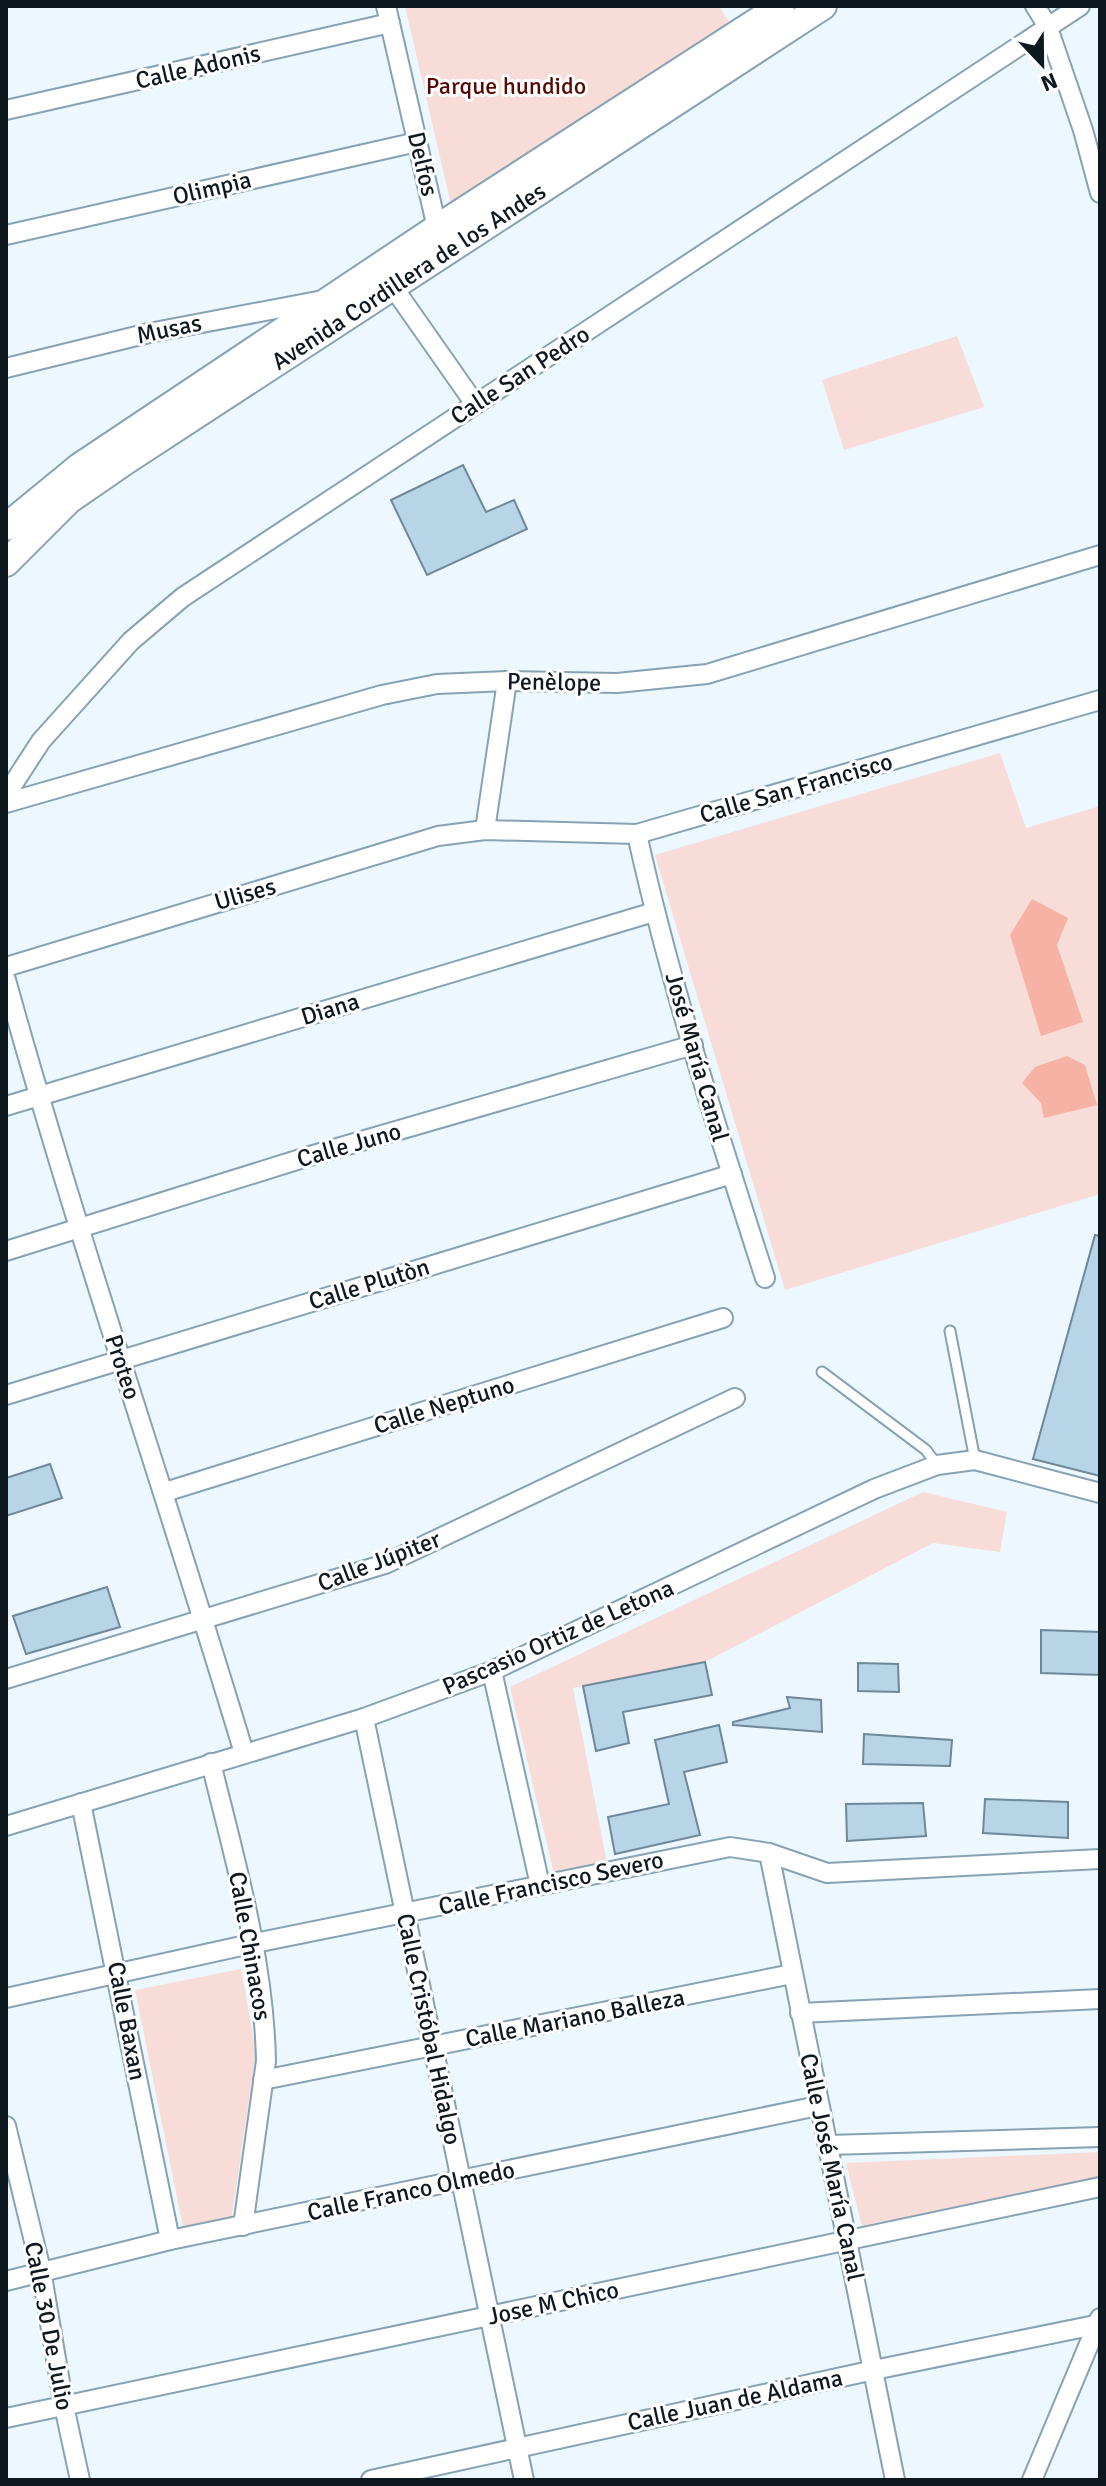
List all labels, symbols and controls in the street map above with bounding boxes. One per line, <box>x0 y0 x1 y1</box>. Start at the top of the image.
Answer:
north arrow <box>1002 24 1082 104</box>
street label: Calle Adonis <box>133 38 263 96</box>
text: N <box>1037 67 1061 97</box>
park label: Parque hundido <box>426 71 586 101</box>
street label: Delfos <box>401 129 445 199</box>
street label: Olimpia <box>170 164 254 212</box>
street label: Avenida Cordillera de los Andes <box>266 176 552 376</box>
street label: Musas <box>134 307 204 351</box>
street label: Calle San Pedro <box>445 319 595 431</box>
street label: Penèlope <box>507 666 601 698</box>
street label: Calle San Francisco <box>696 746 896 830</box>
street label: Ulises <box>211 871 279 917</box>
street label: José María Canal <box>659 969 735 1145</box>
street label: Diana <box>297 986 363 1032</box>
street label: Calle Juno <box>294 1116 404 1174</box>
street label: Calle Plutòn <box>305 1251 433 1317</box>
street label: Proteo <box>98 1331 148 1403</box>
street label: Calle Neptuno <box>370 1369 518 1441</box>
street label: Calle Júpiter <box>313 1524 445 1598</box>
street label: Pascasio Ortiz de Letona <box>438 1572 678 1702</box>
street label: Calle Francisco Severo <box>436 1844 666 1922</box>
street label: Calle Chinacos <box>222 1869 278 2023</box>
street label: Calle Cristóbal Hidalgo <box>390 1911 468 2147</box>
street label: Calle Baxan <box>101 1959 153 2083</box>
street label: Calle Mariano Balleza <box>463 1982 687 2054</box>
street label: Calle José María Canal <box>793 2050 871 2284</box>
street label: Calle Franco Olmedo <box>304 2154 518 2228</box>
street label: Calle 30 De Julio <box>18 2239 80 2413</box>
street label: Jose M Chico <box>485 2274 621 2332</box>
street label: Calle Juan de Aldama <box>625 2363 845 2437</box>

